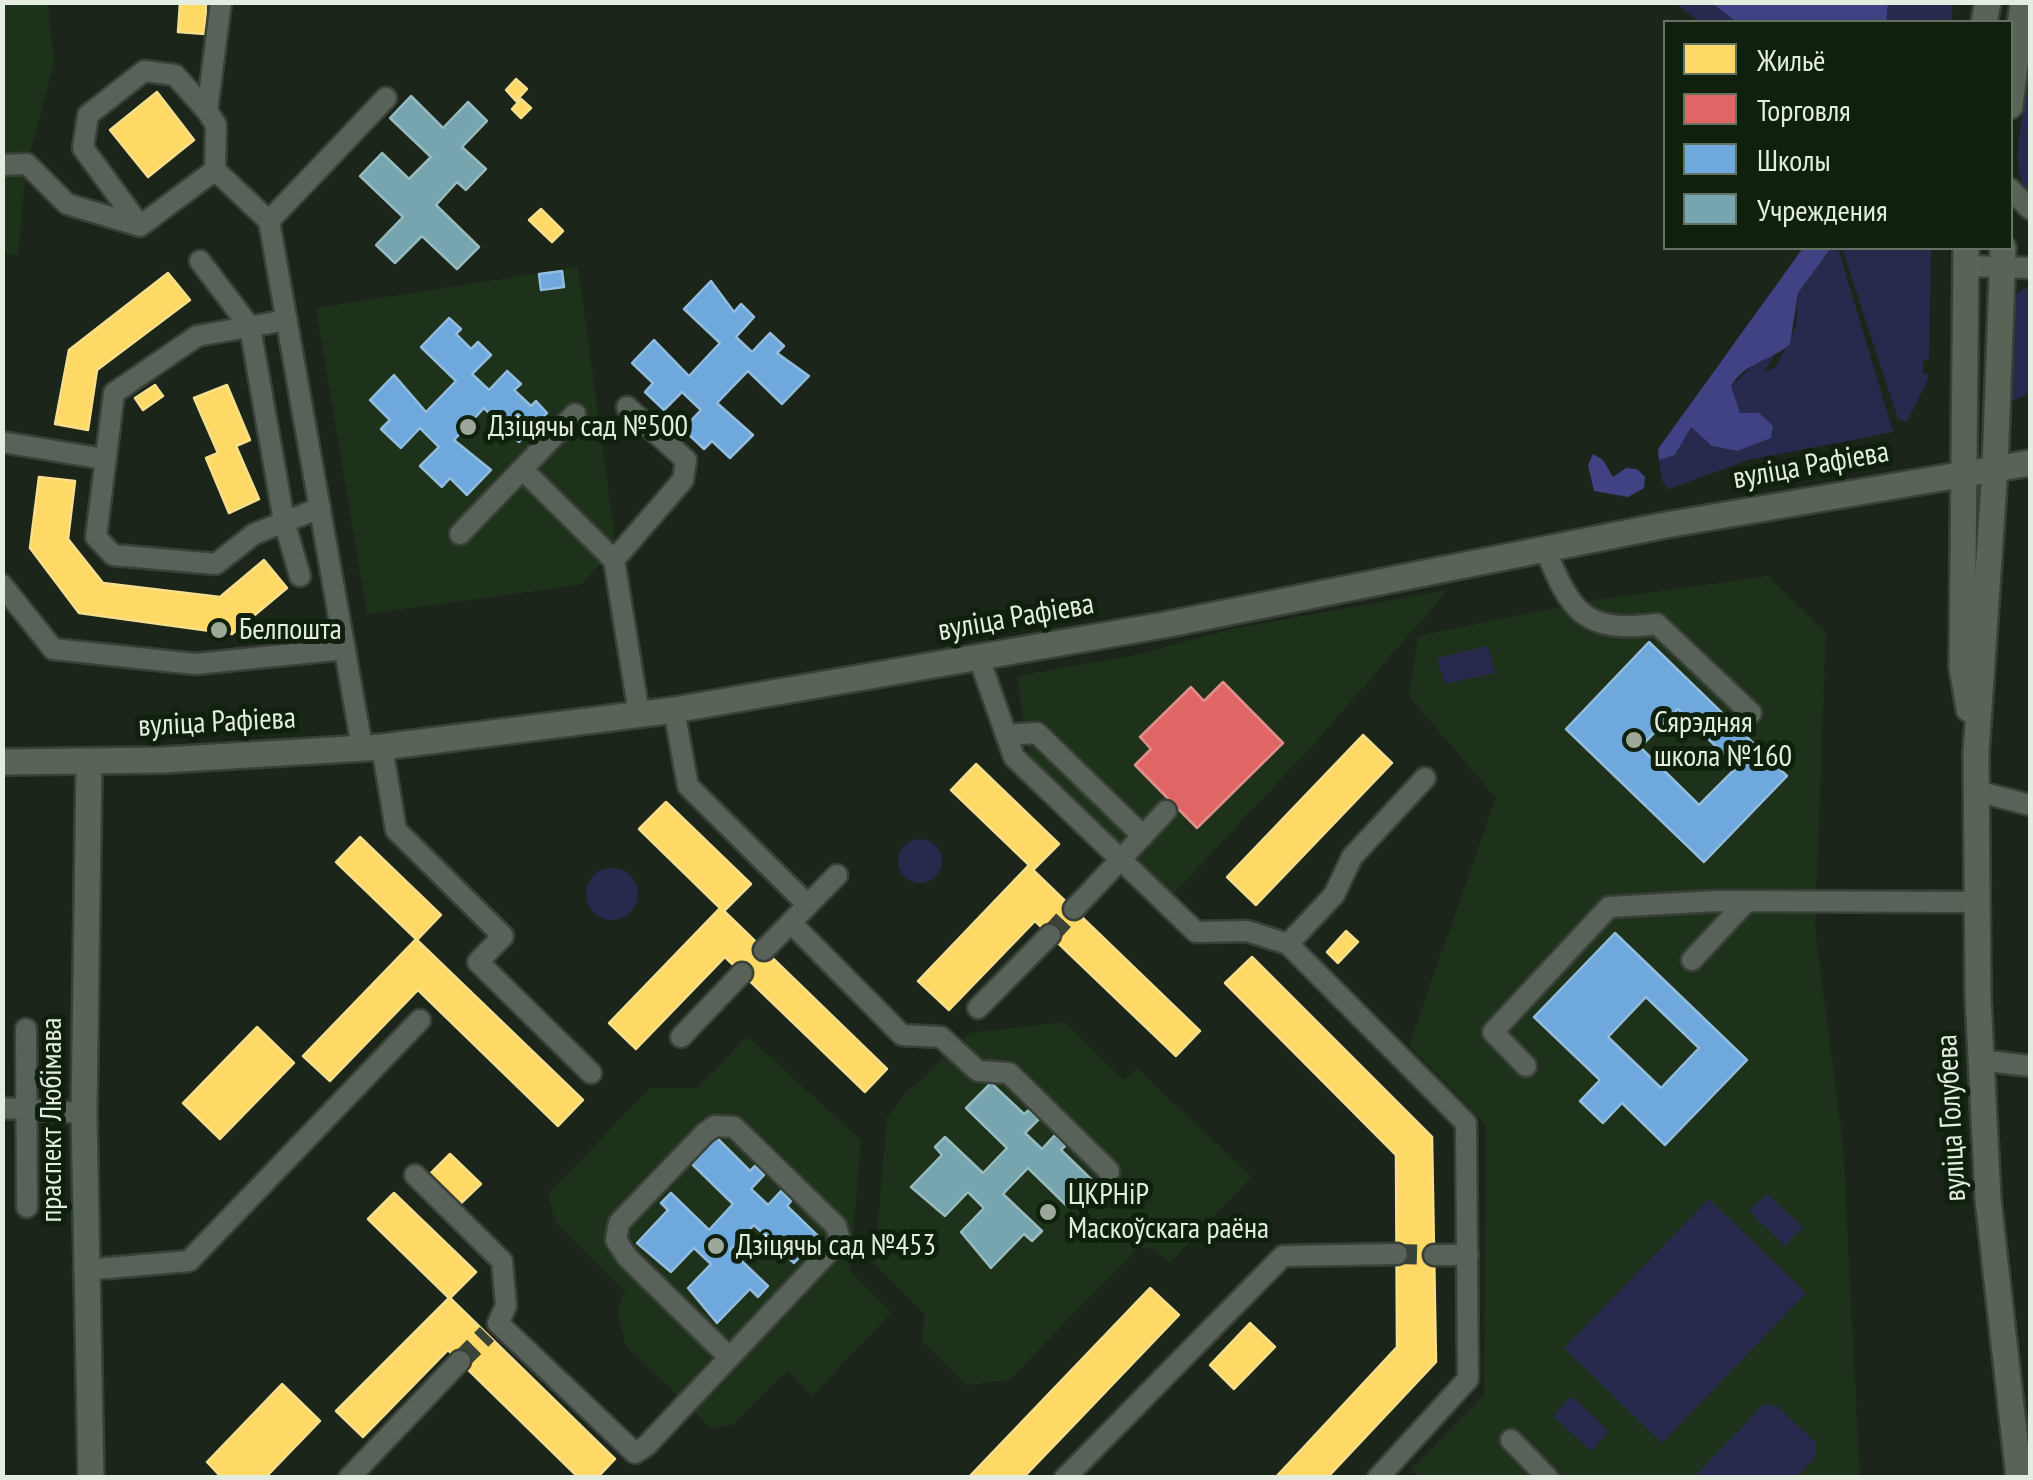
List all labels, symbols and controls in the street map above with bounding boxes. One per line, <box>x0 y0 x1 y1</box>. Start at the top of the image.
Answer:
legend <box>1663 20 2013 250</box>
text: Жильё <box>1757 40 1825 79</box>
text: Торговля <box>1757 90 1851 129</box>
text: Школы <box>1757 140 1831 179</box>
text: Учреждения <box>1757 190 1888 229</box>
place label: Дзіцячы сад №500 <box>488 409 688 445</box>
marker: Дзіцячы сад №500 <box>457 416 479 438</box>
street label: вуліца Рафіева <box>1730 435 1892 497</box>
street label: вуліца Рафіева <box>935 587 1097 649</box>
place label: Белпошта <box>239 612 342 648</box>
marker: Белпошта <box>208 619 230 641</box>
street label: вуліца Рафіева <box>137 701 297 745</box>
place label: Сярэдняя школа №160 <box>1654 705 1792 776</box>
marker: Сярэдняя школа №160 <box>1623 729 1645 751</box>
street label: праспект Любімава <box>34 1017 70 1223</box>
street label: вуліца Голубева <box>1930 1034 1974 1202</box>
place label: ЦКРНіР Маскоўскага раёна <box>1068 1177 1269 1248</box>
marker: ЦКРНіР Маскоўскага раёна <box>1037 1201 1059 1223</box>
place label: Дзіцячы сад №453 <box>736 1228 936 1264</box>
marker: Дзіцячы сад №453 <box>705 1235 727 1257</box>

